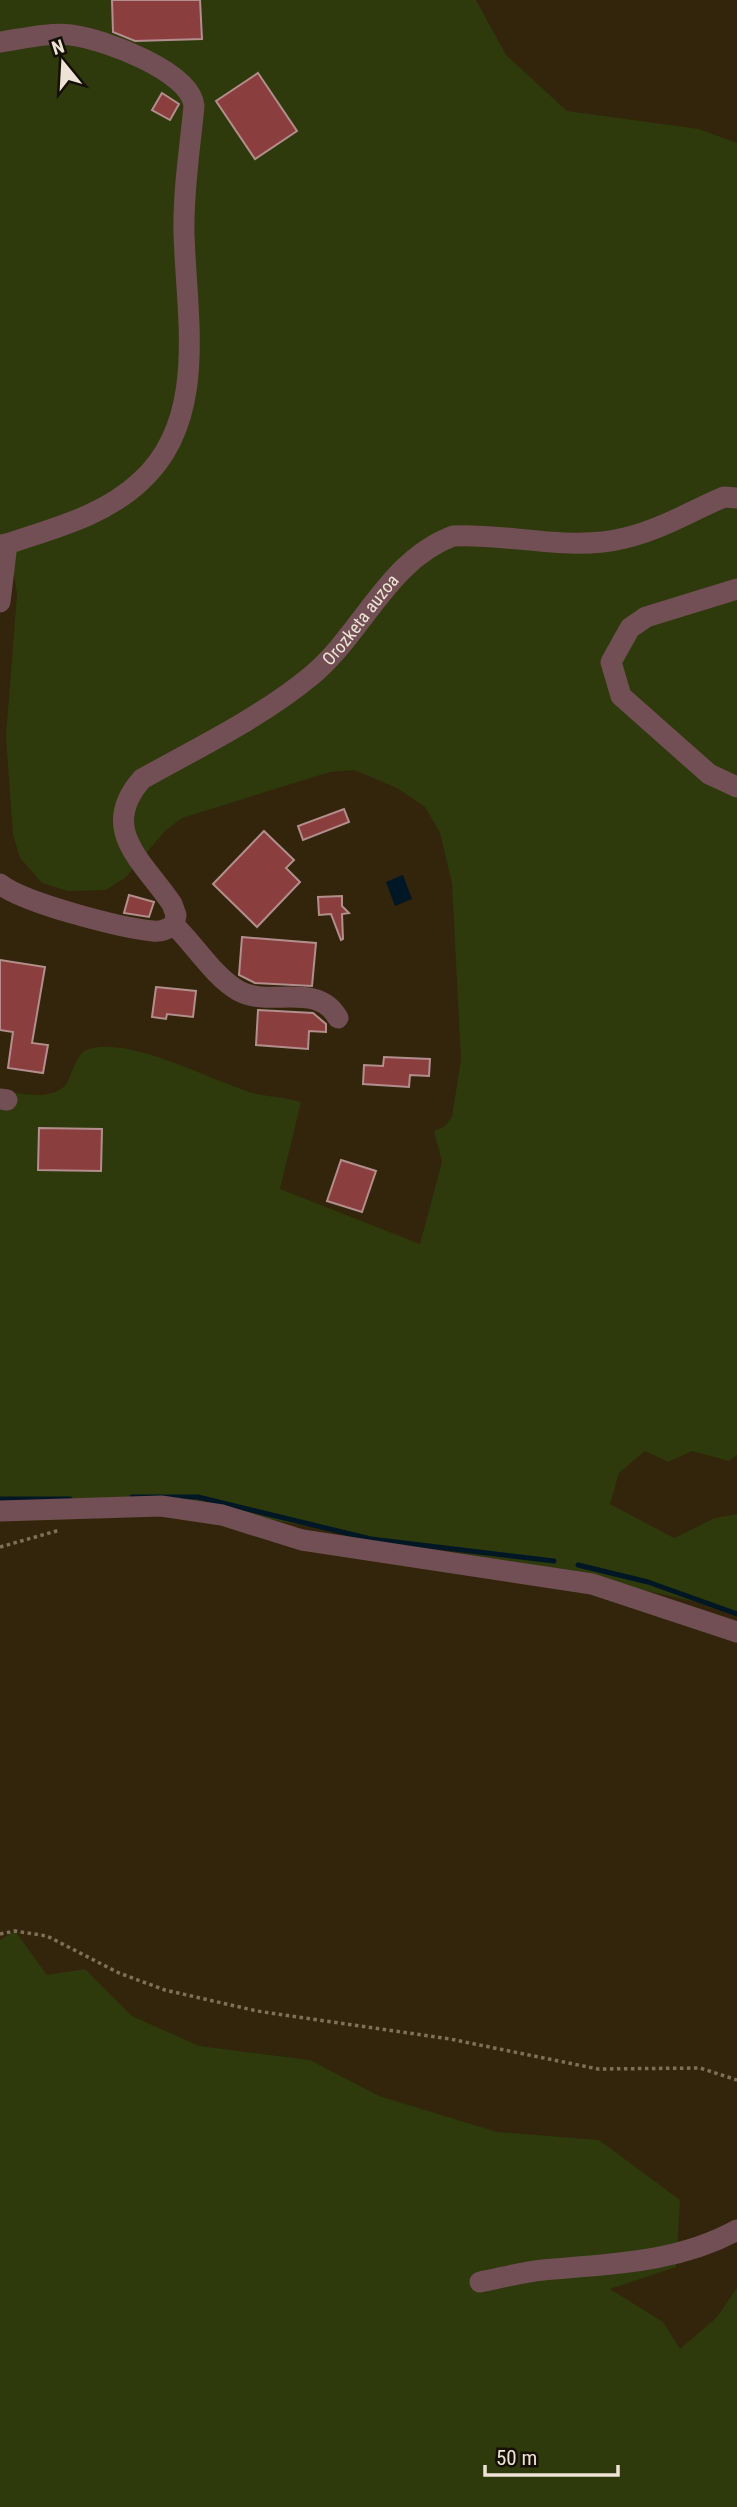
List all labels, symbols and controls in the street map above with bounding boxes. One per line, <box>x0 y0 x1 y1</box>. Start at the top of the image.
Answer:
north arrow <box>28 28 98 98</box>
text: N <box>49 35 67 60</box>
street label: Orozketa auzoa <box>318 570 403 669</box>
scale bar <box>485 2434 618 2478</box>
text: 50 m <box>496 2446 537 2470</box>

